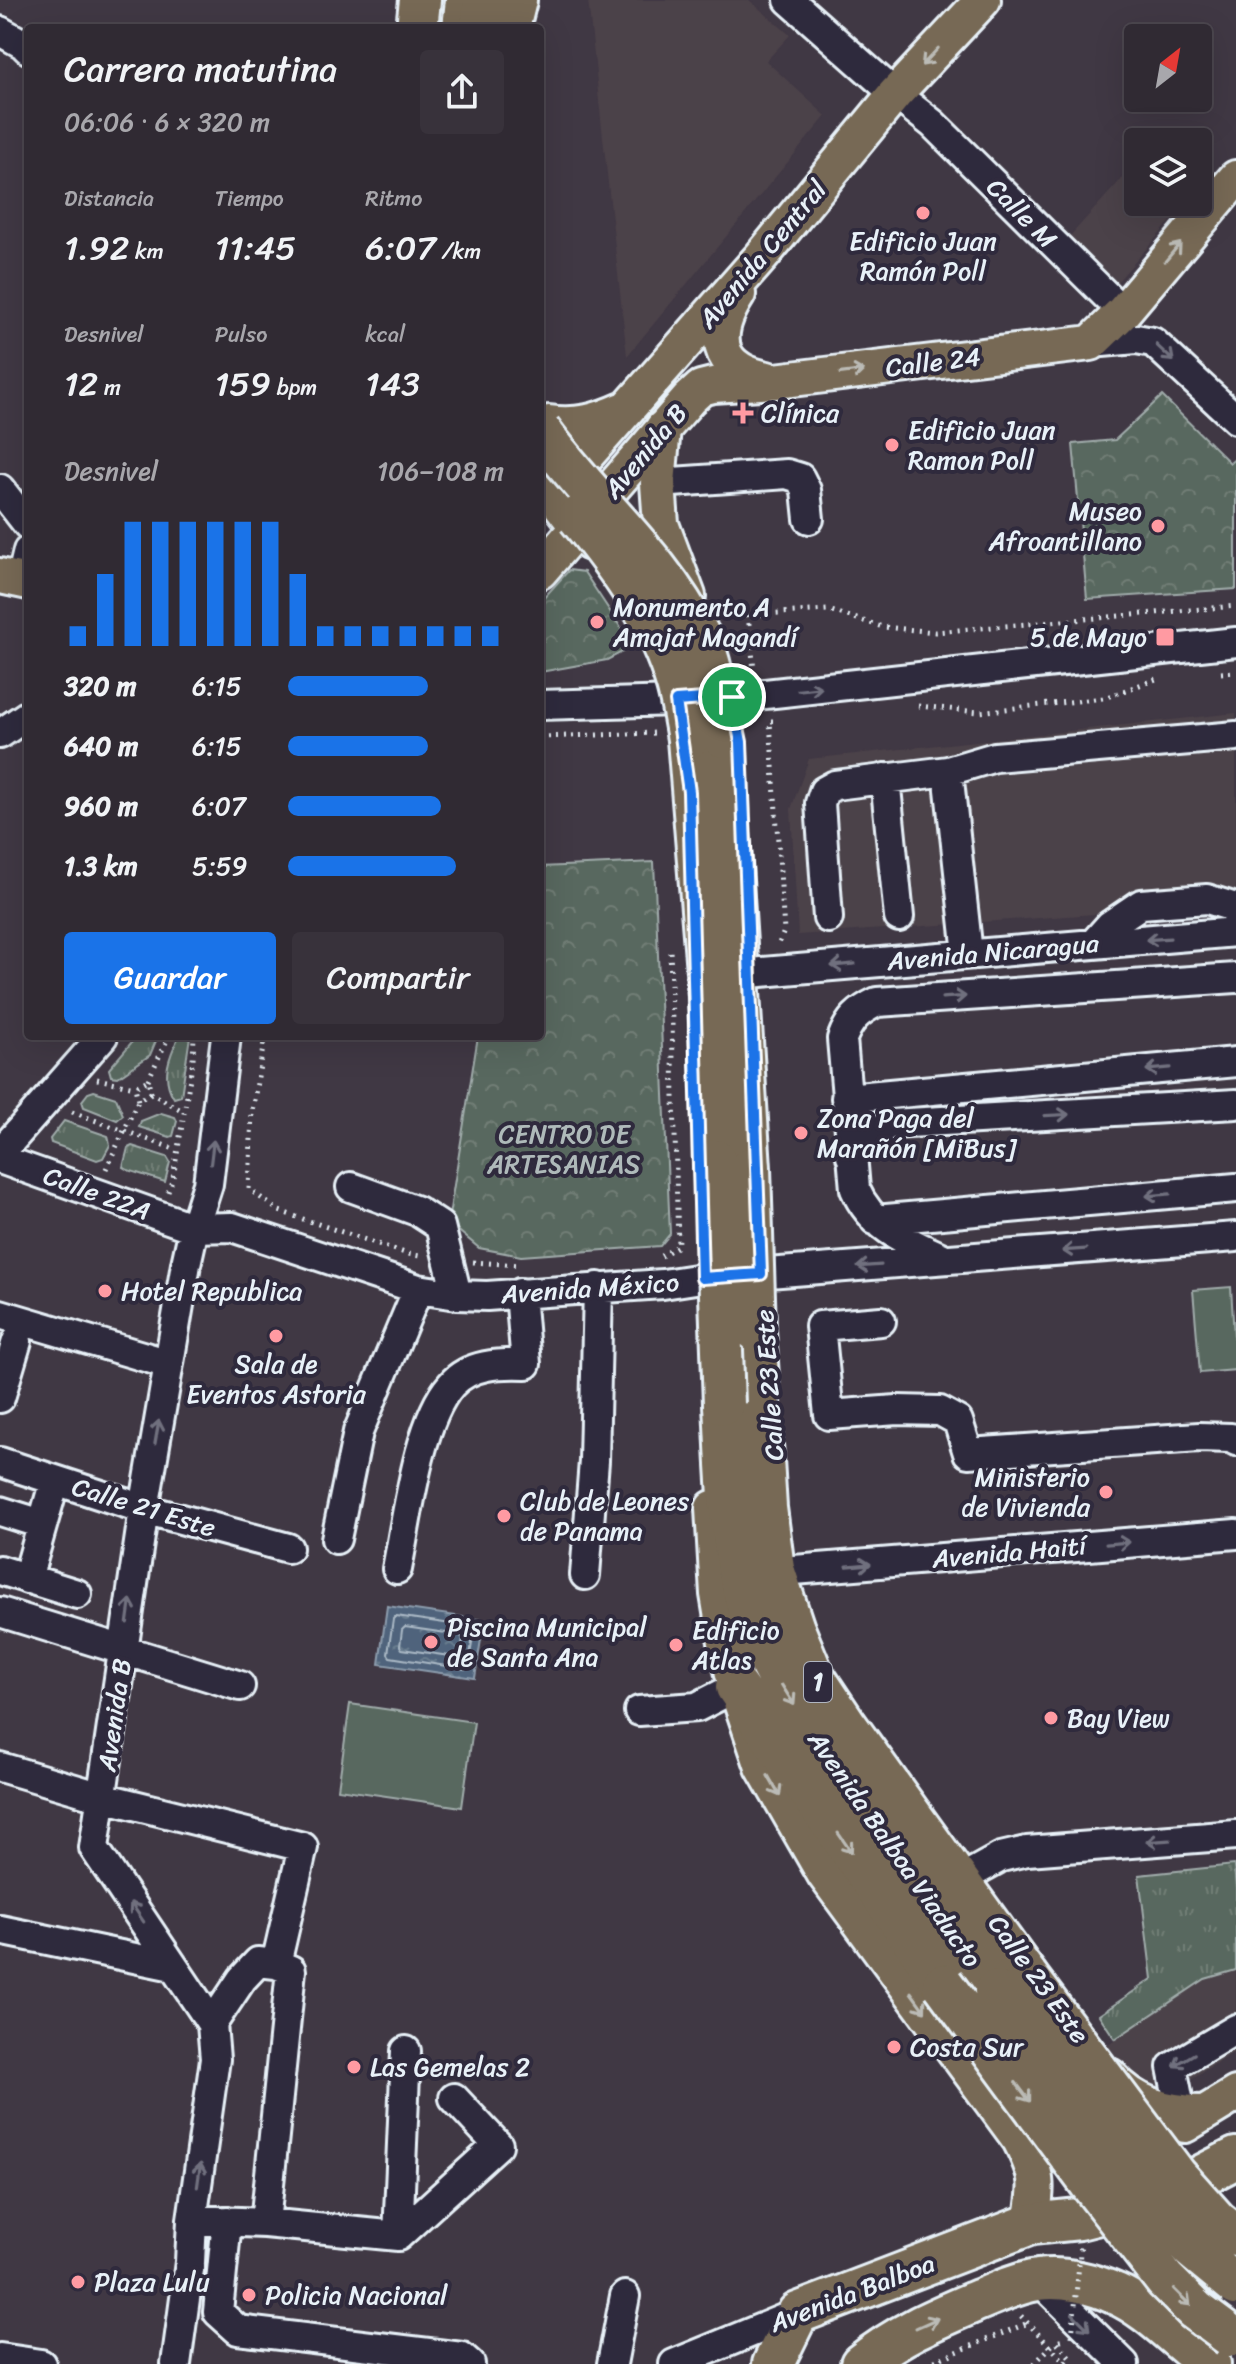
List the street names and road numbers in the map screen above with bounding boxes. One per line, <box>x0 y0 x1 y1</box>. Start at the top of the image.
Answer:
street label: Calle M <box>975 166 1069 260</box>
street label: Avenida Central <box>685 169 839 340</box>
street label: Calle 24 <box>883 333 983 391</box>
street label: Avenida B <box>590 393 699 510</box>
street label: Avenida Nicaragua <box>884 920 1102 984</box>
street label: Calle 22A <box>37 1152 157 1234</box>
street label: Avenida México <box>498 1259 681 1317</box>
street label: Calle 23 Este <box>741 1308 797 1462</box>
street label: Calle 21 Este <box>66 1463 222 1551</box>
street label: Avenida Haití <box>929 1522 1091 1582</box>
street label: Avenida B <box>83 1656 145 1775</box>
road number: 1 <box>804 1662 832 1702</box>
street label: Avenida Balboa Viaducto <box>795 1720 994 1977</box>
street label: Calle 23 Este <box>976 1904 1102 2054</box>
street label: Avenida Balboa <box>761 2240 942 2346</box>

